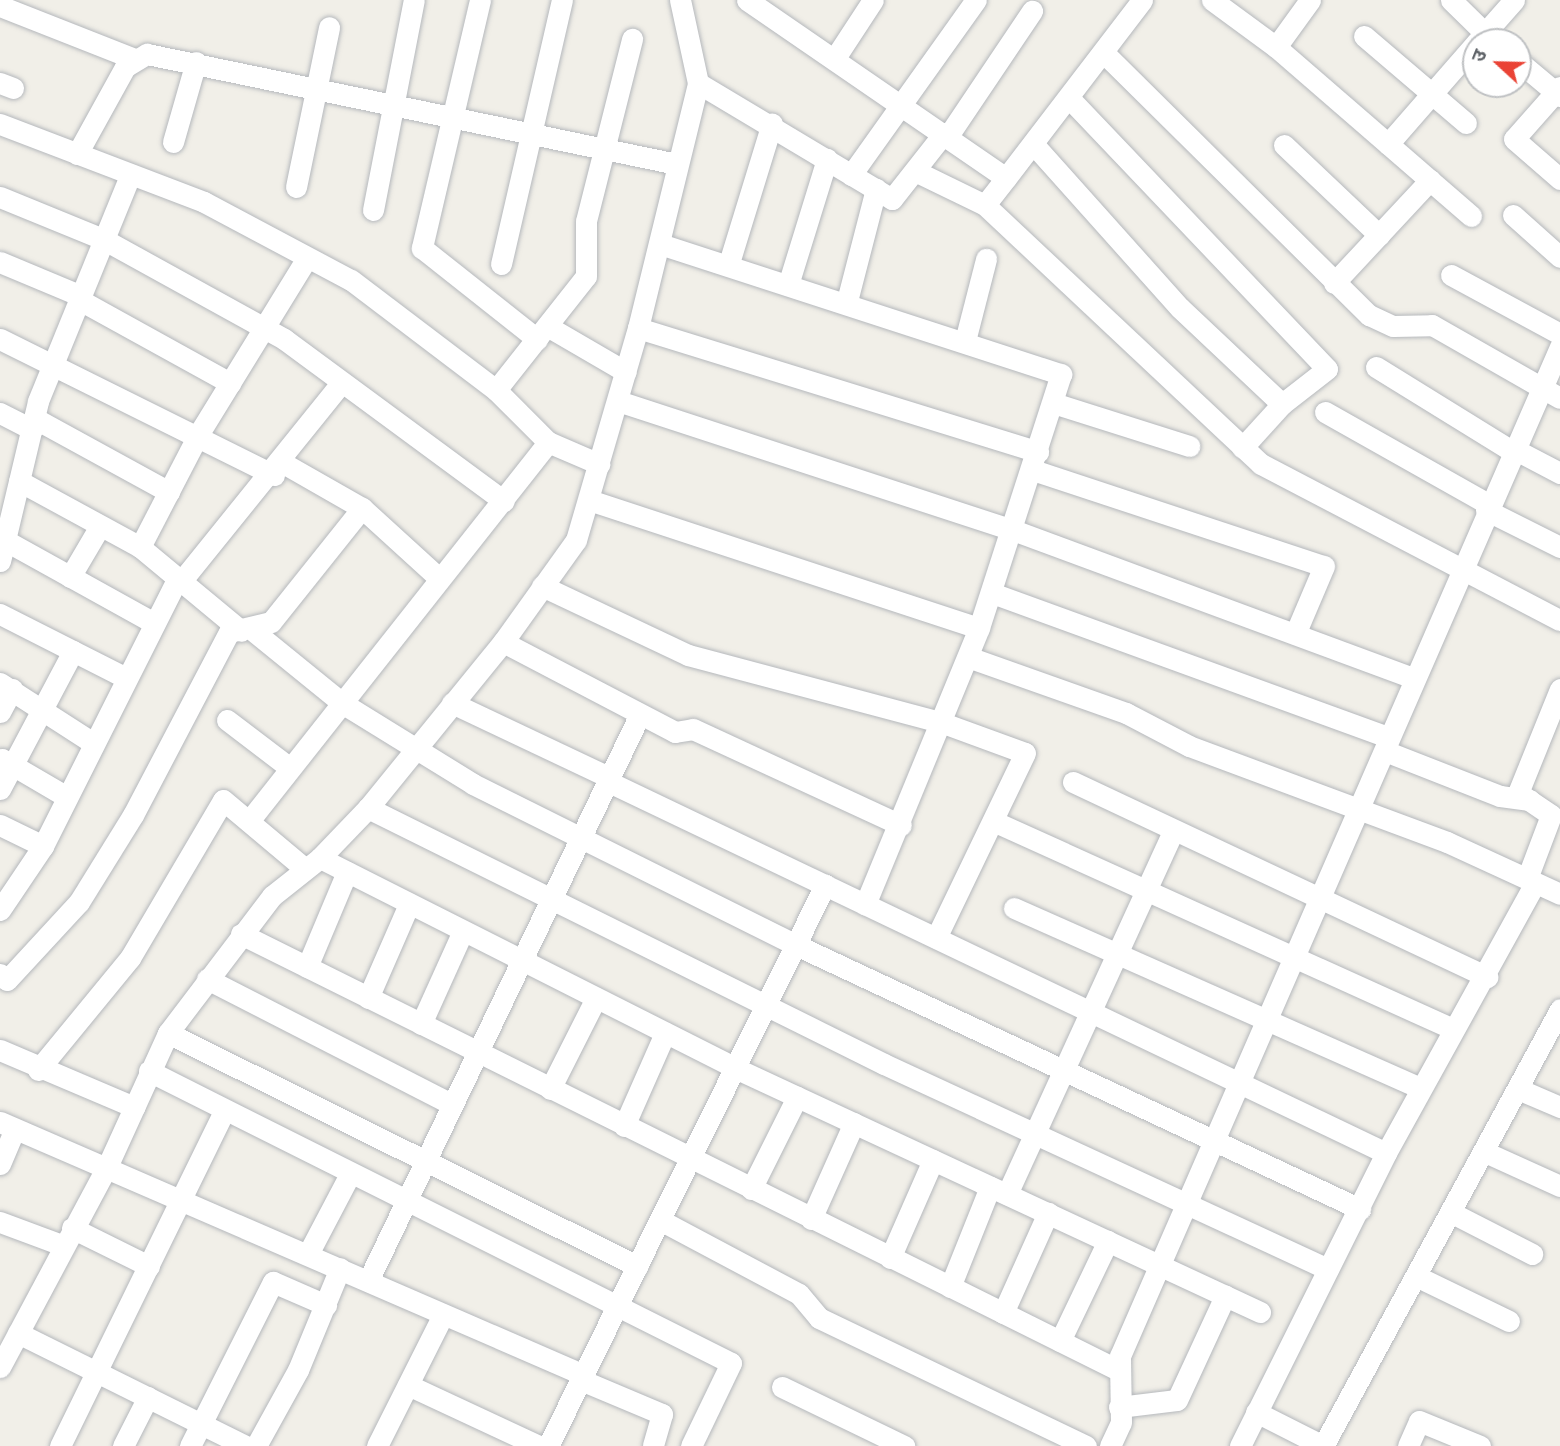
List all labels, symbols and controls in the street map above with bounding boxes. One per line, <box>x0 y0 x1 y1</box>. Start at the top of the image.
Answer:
north arrow <box>1462 28 1532 98</box>
text: उ <box>1466 46 1492 65</box>

